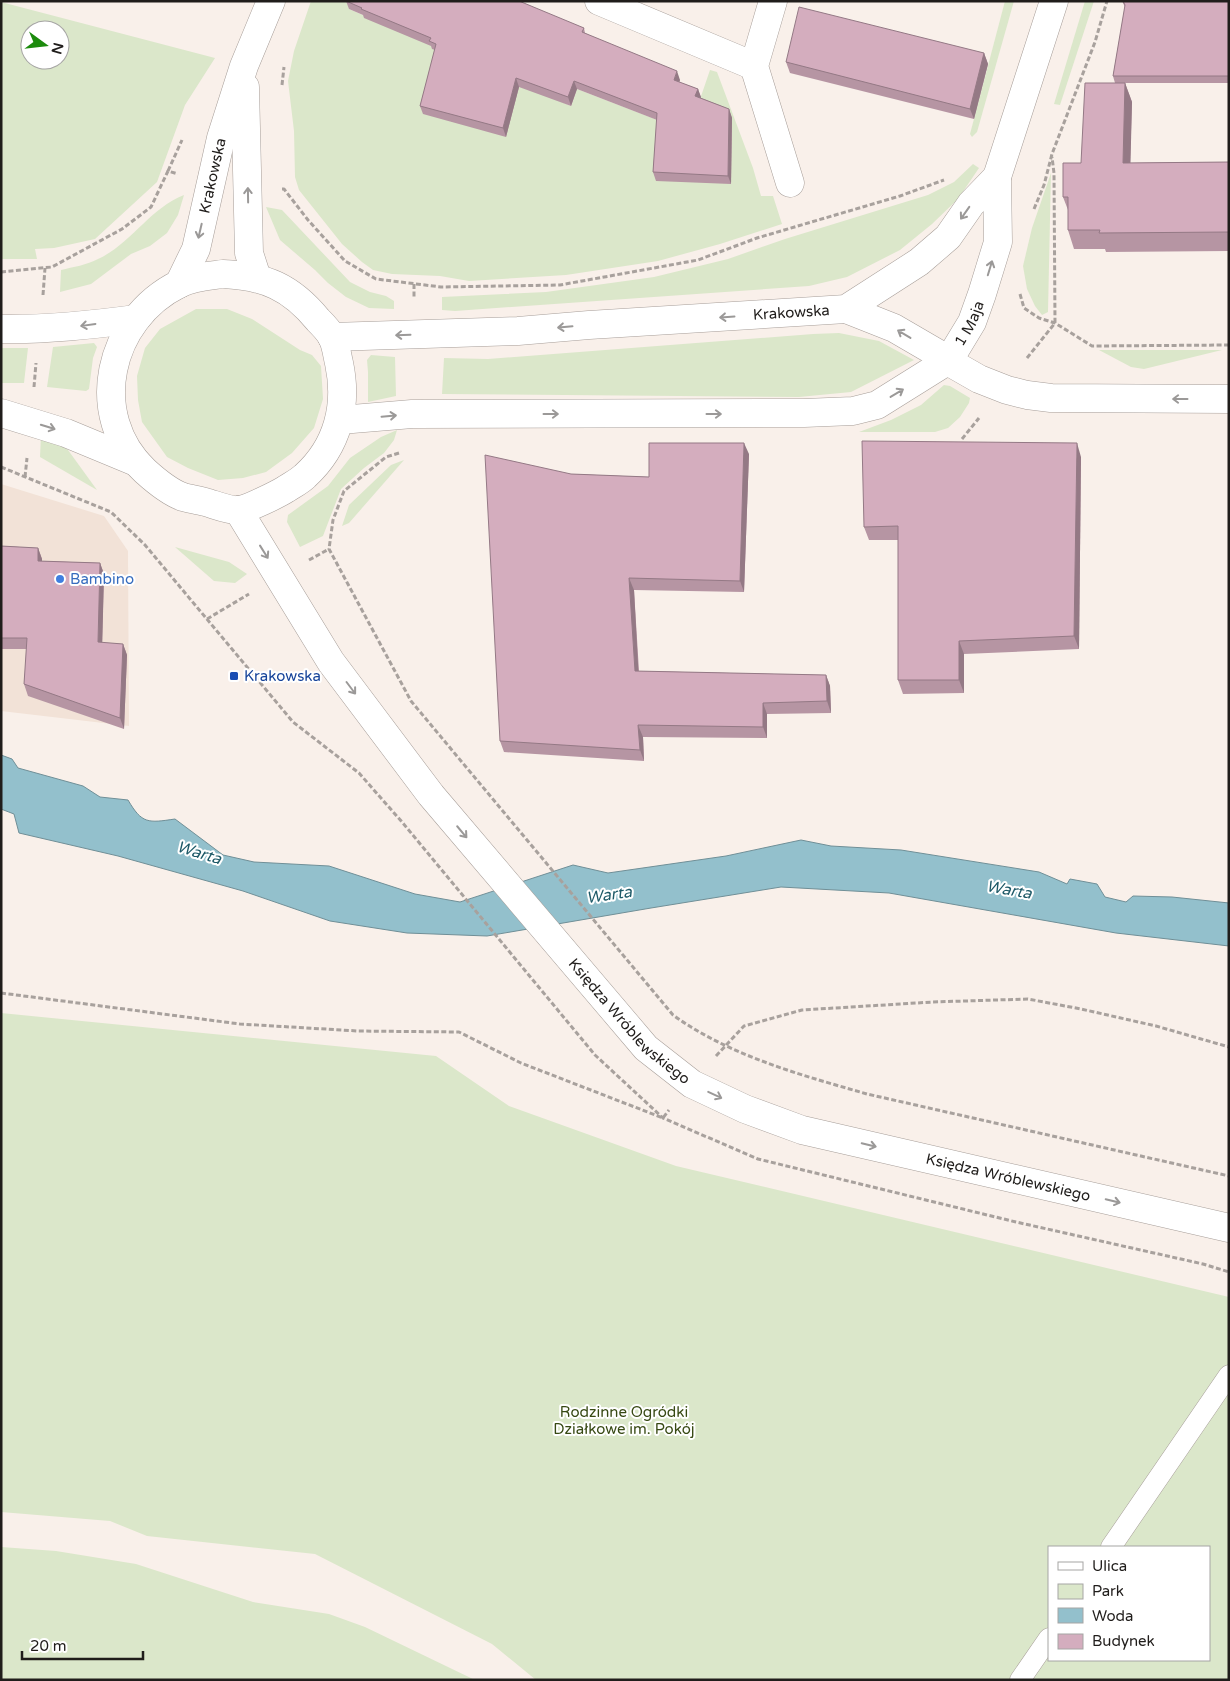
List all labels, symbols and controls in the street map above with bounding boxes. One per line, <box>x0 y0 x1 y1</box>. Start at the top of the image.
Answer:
north arrow <box>20 20 70 70</box>
text: N <box>47 41 67 56</box>
street label: Krakowska <box>195 136 230 215</box>
one-way arrow <box>243 188 253 204</box>
one-way arrow <box>959 206 970 219</box>
one-way arrow <box>195 223 204 239</box>
one-way arrow <box>986 261 996 277</box>
street label: 1 Maja <box>951 298 988 349</box>
street label: Krakowska <box>752 301 830 324</box>
one-way arrow <box>719 312 735 321</box>
one-way arrow <box>80 320 96 330</box>
one-way arrow <box>557 322 573 332</box>
one-way arrow <box>897 328 911 338</box>
one-way arrow <box>395 330 411 339</box>
one-way arrow <box>890 388 904 398</box>
one-way arrow <box>1172 394 1188 403</box>
one-way arrow <box>542 409 559 419</box>
one-way arrow <box>705 409 721 419</box>
one-way arrow <box>380 411 396 421</box>
one-way arrow <box>40 423 56 433</box>
one-way arrow <box>259 544 269 558</box>
place label: Bambino <box>70 570 134 588</box>
marker: Bambino <box>54 573 66 585</box>
place label: Krakowska <box>244 667 321 685</box>
marker: Krakowska <box>228 670 240 682</box>
one-way arrow <box>345 682 356 695</box>
one-way arrow <box>457 825 468 838</box>
water label: Warta <box>174 837 225 870</box>
water label: Warta <box>985 876 1034 904</box>
water label: Warta <box>585 882 634 908</box>
street label: Księdza Wróblewskiego <box>565 955 694 1088</box>
one-way arrow <box>707 1091 722 1100</box>
one-way arrow <box>861 1141 877 1150</box>
street label: Księdza Wróblewskiego <box>924 1150 1092 1205</box>
one-way arrow <box>1104 1197 1120 1206</box>
park label: Rodzinne Ogródki Działkowe im. Pokój <box>553 1403 695 1438</box>
legend <box>1048 1546 1210 1661</box>
text: Ulica <box>1092 1557 1127 1575</box>
text: Park <box>1092 1582 1124 1600</box>
text: Woda <box>1092 1607 1134 1625</box>
scale bar <box>22 1628 144 1660</box>
text: Budynek <box>1092 1632 1155 1650</box>
text: 20 m <box>30 1637 67 1655</box>

